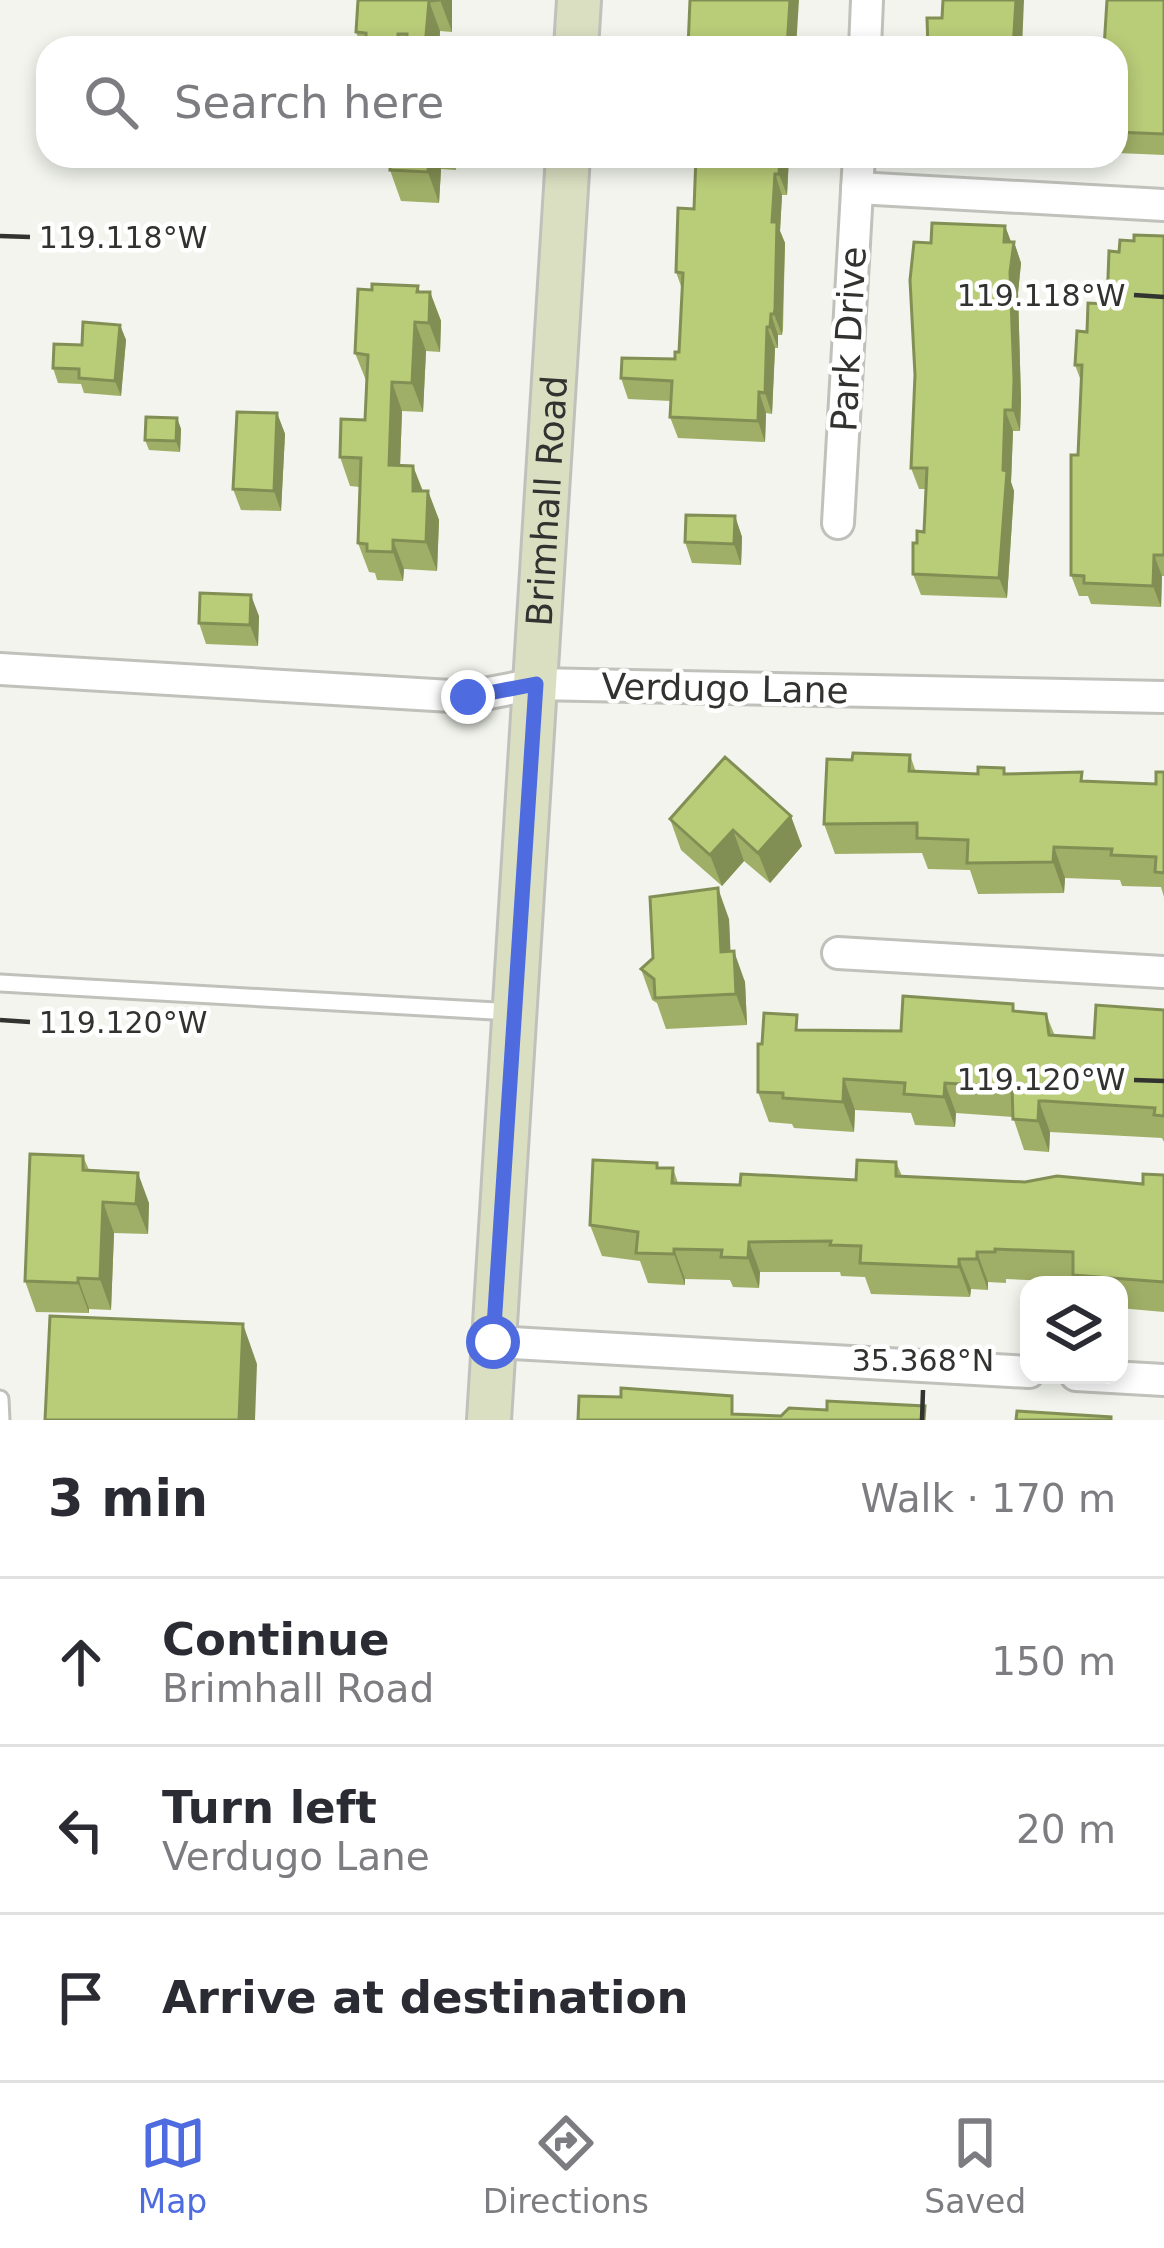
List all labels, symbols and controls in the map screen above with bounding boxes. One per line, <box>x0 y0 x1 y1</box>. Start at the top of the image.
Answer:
search box <box>36 36 1128 168</box>
icon: search <box>78 69 144 135</box>
text: Search here <box>174 76 444 129</box>
text: 119.118°W <box>39 220 207 255</box>
street label: Park Drive <box>823 245 874 433</box>
text: 119.118°W <box>957 278 1125 313</box>
street label: Brimhall Road <box>519 374 575 628</box>
street label: Verdugo Lane <box>601 666 849 711</box>
route end <box>441 670 495 724</box>
text: 119.120°W <box>39 1005 207 1040</box>
text: 119.120°W <box>957 1062 1125 1097</box>
map controls <box>1020 1276 1128 1384</box>
button: layers <box>1020 1276 1128 1384</box>
route start <box>466 1315 520 1369</box>
text: 35.368°N <box>852 1343 994 1378</box>
text: 3 min <box>48 1469 208 1528</box>
text: Walk · 170 m <box>861 1476 1116 1521</box>
text: Continue <box>162 1613 390 1666</box>
icon: ahead <box>48 1629 114 1695</box>
text: 150 m <box>991 1639 1116 1684</box>
text: Brimhall Road <box>162 1666 434 1711</box>
text: Turn left <box>162 1781 377 1834</box>
icon: left <box>48 1797 114 1863</box>
text: 20 m <box>1016 1807 1116 1852</box>
text: Verdugo Lane <box>162 1834 430 1879</box>
icon: arrive <box>48 1965 114 2031</box>
text: Arrive at destination <box>162 1971 688 2024</box>
tab: Map <box>138 2110 207 2221</box>
tab: Directions <box>483 2110 649 2221</box>
tab: Saved <box>924 2110 1026 2221</box>

